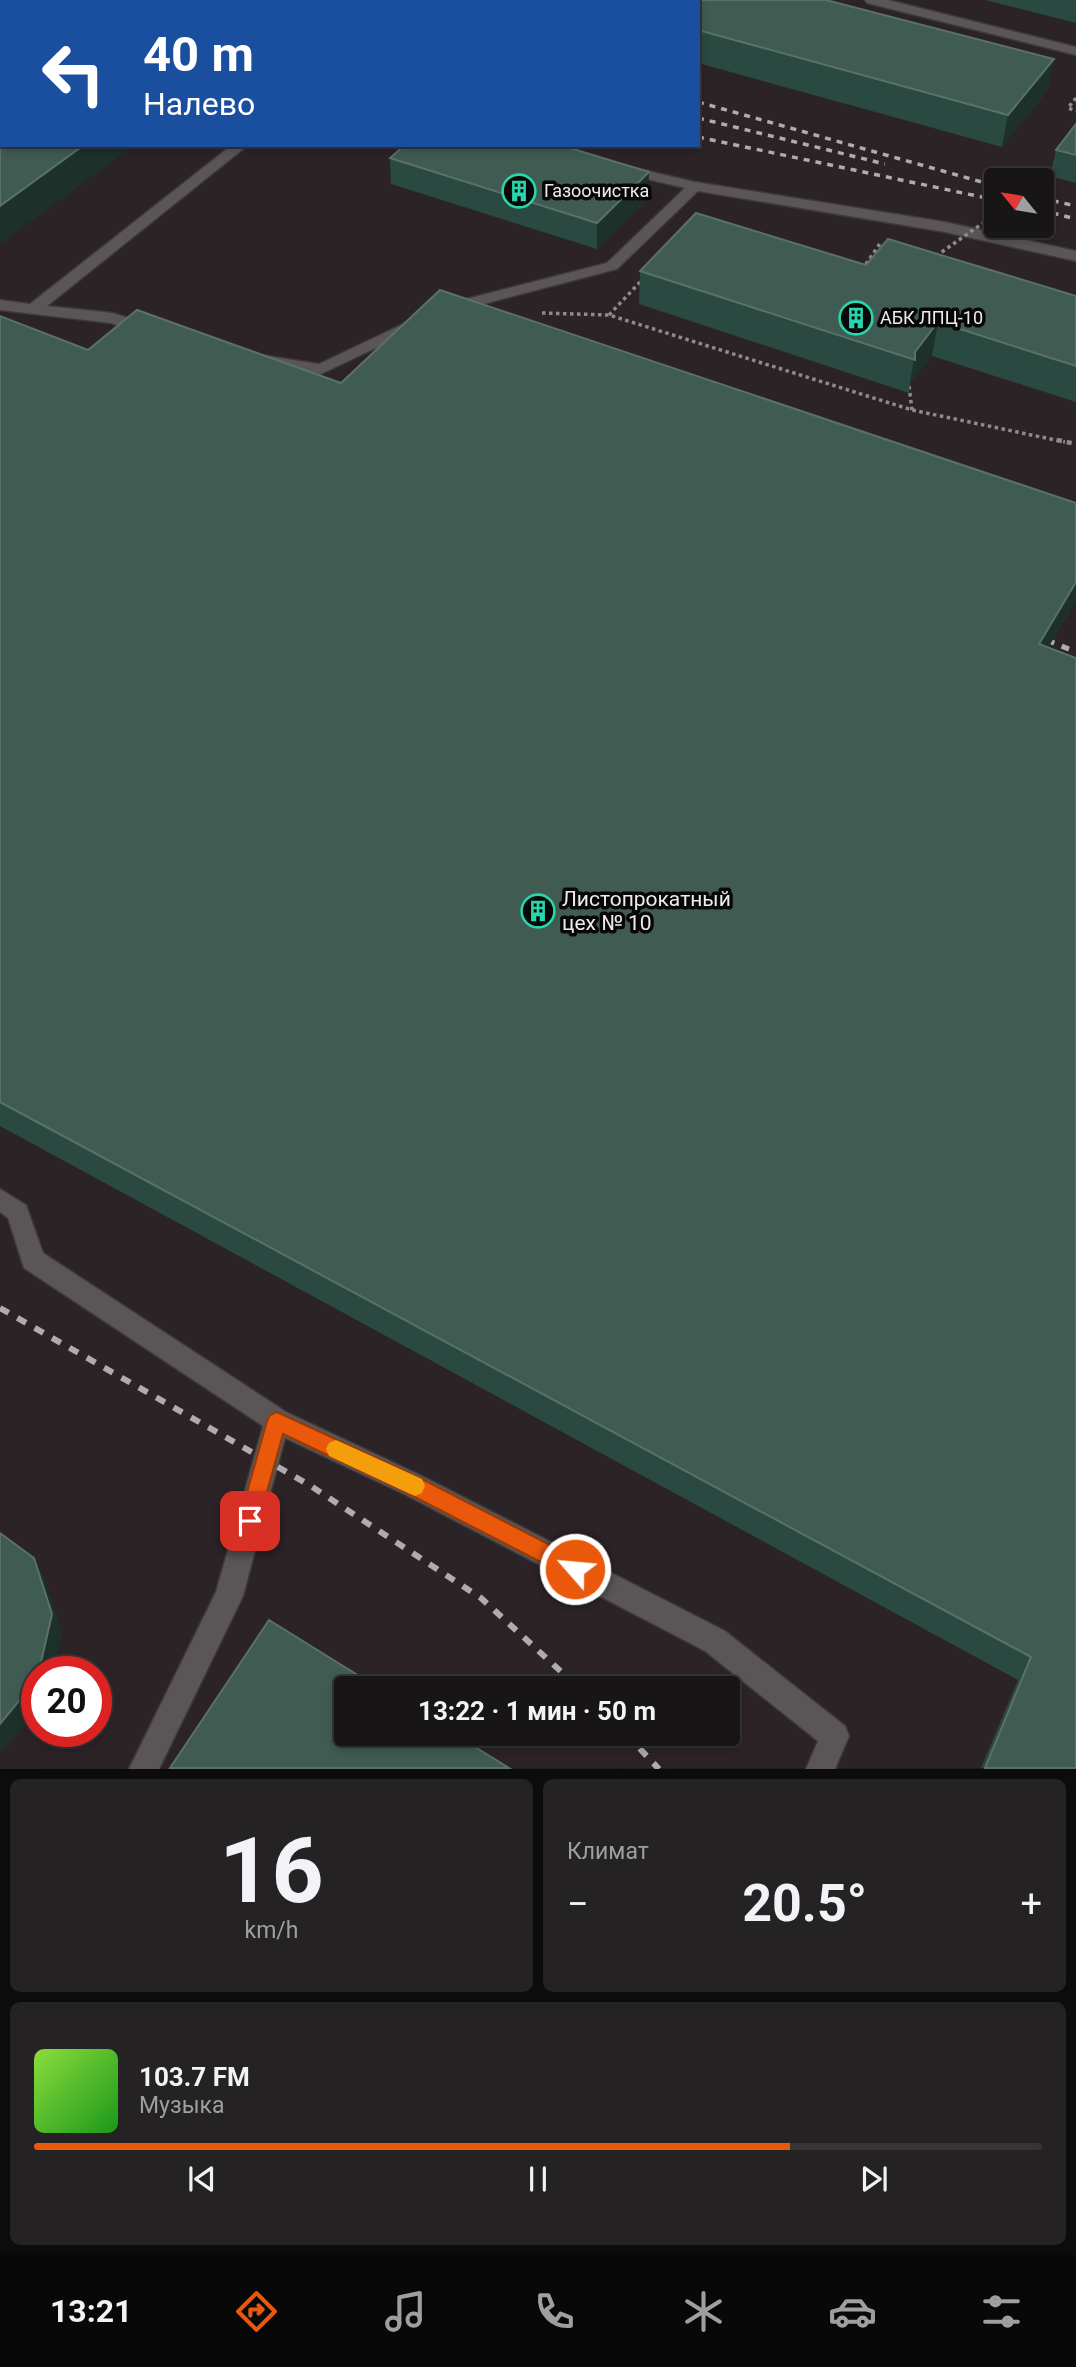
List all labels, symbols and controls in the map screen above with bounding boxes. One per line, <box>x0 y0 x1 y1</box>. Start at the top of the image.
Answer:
text: 40 m <box>143 26 254 83</box>
icon: left <box>28 28 119 119</box>
text: Налево <box>143 85 255 123</box>
north arrow <box>984 168 1054 238</box>
map controls <box>984 168 1054 238</box>
building icon: Газоочистка <box>500 172 538 210</box>
place label: Газоочистка <box>544 180 649 201</box>
building icon: АБК ЛПЦ-10 <box>837 299 875 337</box>
place label: АБК ЛПЦ-10 <box>880 307 983 328</box>
place label: Листопрокатный цех № 10 <box>562 887 731 935</box>
building icon: Листопрокатный цех № 10 <box>519 892 557 930</box>
pin <box>220 1491 280 1551</box>
icon: arrive <box>231 1502 269 1540</box>
position arrow <box>538 1532 612 1606</box>
speed limit sign: 20 <box>21 1656 112 1747</box>
text: 13:22 · 1 мин · 50 m <box>418 1696 656 1726</box>
text: 16 <box>219 1818 324 1924</box>
text: Климат <box>567 1838 649 1865</box>
text: 20.5° <box>742 1873 867 1934</box>
text: − <box>567 1882 589 1926</box>
text: + <box>1020 1882 1042 1926</box>
text: km/h <box>245 1917 299 1944</box>
text: 103.7 FM <box>139 2062 250 2092</box>
text: Музыка <box>139 2092 224 2119</box>
icon: previous <box>183 2160 221 2198</box>
icon: pause <box>519 2160 557 2198</box>
icon: next <box>855 2160 893 2198</box>
icon: directions <box>232 2287 281 2336</box>
icon: music <box>381 2287 430 2336</box>
icon: phone <box>530 2287 579 2336</box>
icon: climate <box>679 2287 728 2336</box>
icon: car <box>828 2287 877 2336</box>
icon: filters <box>977 2287 1026 2336</box>
text: 13:21 <box>50 2292 132 2330</box>

